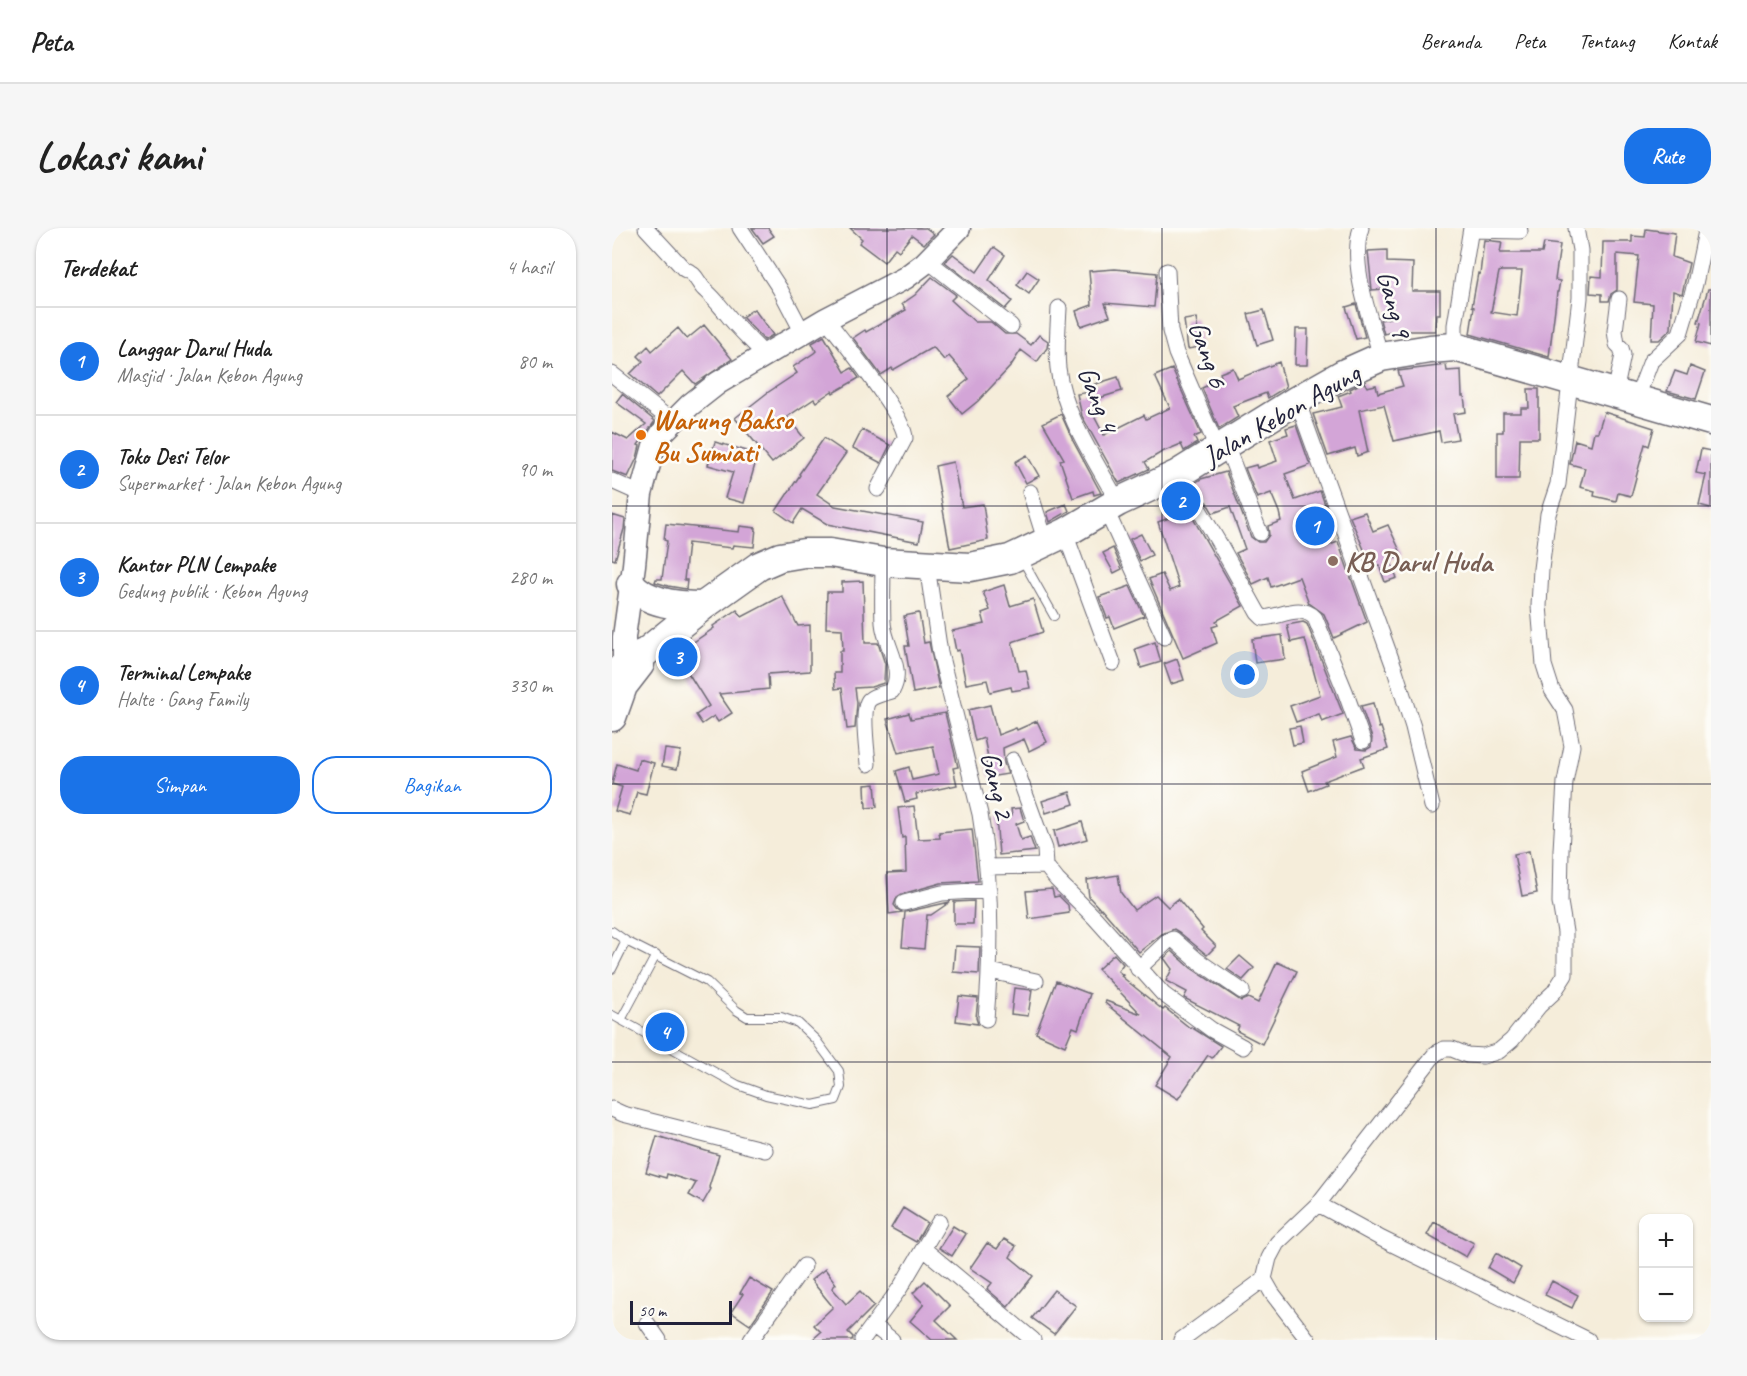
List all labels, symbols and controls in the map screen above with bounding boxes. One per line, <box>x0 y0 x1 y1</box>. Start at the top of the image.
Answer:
text: Peta <box>30 24 73 59</box>
text: Beranda <box>1421 28 1481 54</box>
text: Peta <box>1514 28 1545 54</box>
text: Tentang <box>1578 28 1635 54</box>
text: Kontak <box>1668 28 1717 54</box>
button: Rute <box>1624 128 1711 184</box>
text: Lokasi kami <box>36 130 202 183</box>
text: Terdekat <box>60 251 136 284</box>
text: 4 hasil <box>506 255 552 280</box>
street label: Gang 9 <box>1369 267 1420 344</box>
street label: Gang 6 <box>1181 316 1237 393</box>
text: Langgar Darul Huda <box>117 335 271 363</box>
text: 1 <box>75 349 84 374</box>
text: 80 m <box>518 349 552 374</box>
street label: Jalan Kebon Agung <box>1194 355 1367 475</box>
street label: Gang 4 <box>1070 361 1128 439</box>
text: Masjid · Jalan Kebon Agung <box>117 363 302 388</box>
place label: Warung Bakso Bu Sumiati <box>653 402 795 469</box>
marker: Warung Bakso Bu Sumiati <box>634 428 648 442</box>
text: Toko Desi Telor <box>117 443 228 471</box>
text: 2 <box>75 457 84 482</box>
text: 90 m <box>518 457 552 482</box>
text: Supermarket · Jalan Kebon Agung <box>117 471 341 496</box>
pin: 2 <box>1162 478 1200 524</box>
pin: 1 <box>1296 504 1334 548</box>
place label: KB Darul Huda <box>1345 544 1494 579</box>
text: Kantor PLN Lempake <box>117 551 275 579</box>
marker: KB Darul Huda <box>1326 554 1340 568</box>
text: 3 <box>75 565 84 590</box>
text: 280 m <box>509 565 552 590</box>
text: Gedung publik · Kebon Agung <box>117 579 307 604</box>
pin: 3 <box>658 634 698 680</box>
text: Terminal Lempake <box>117 659 250 687</box>
your location <box>1230 660 1259 689</box>
text: 4 <box>75 673 84 698</box>
text: 330 m <box>509 673 552 698</box>
text: Halte · Gang Family <box>117 687 248 712</box>
street label: Gang 2 <box>973 748 1023 824</box>
button: Simpan <box>60 756 300 814</box>
button: Bagikan <box>312 756 552 814</box>
pin: 4 <box>646 1010 684 1054</box>
map controls <box>1639 1214 1693 1322</box>
button: + <box>1639 1214 1693 1268</box>
button: − <box>1639 1268 1693 1322</box>
scale bar <box>630 1298 732 1326</box>
text: 50 m <box>639 1301 666 1321</box>

